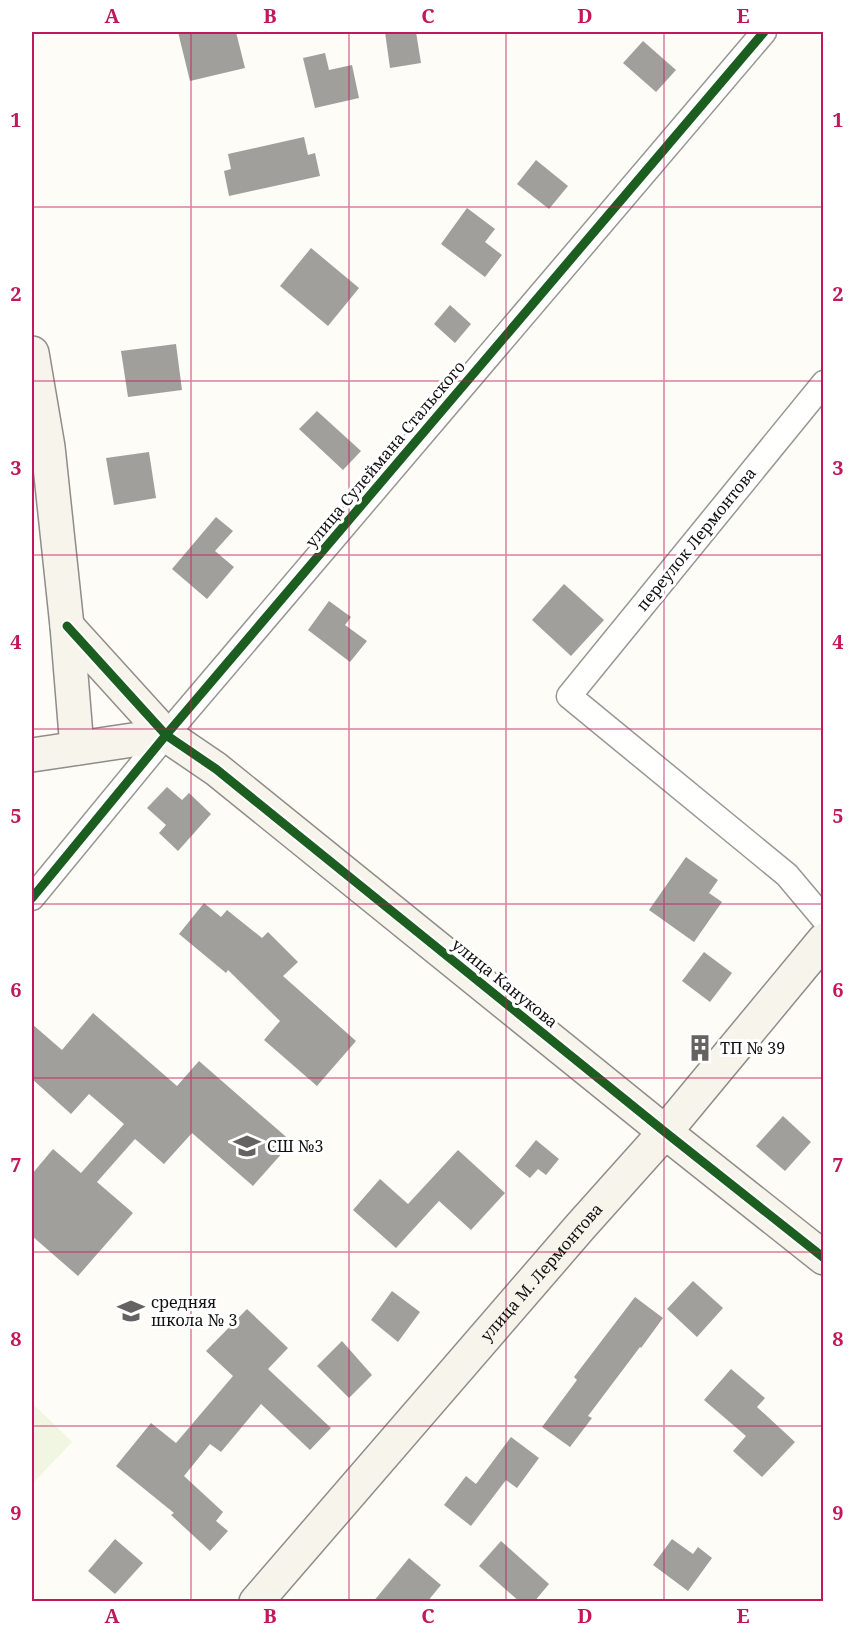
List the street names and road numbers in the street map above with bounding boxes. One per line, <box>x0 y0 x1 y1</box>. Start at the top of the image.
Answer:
street label: улица Сулеймана Стальского <box>300 356 470 552</box>
street label: переулок Лермонтова <box>631 463 761 615</box>
street label: улица Канукова <box>447 933 563 1033</box>
street label: улица М. Лермонтова <box>475 1198 607 1346</box>

